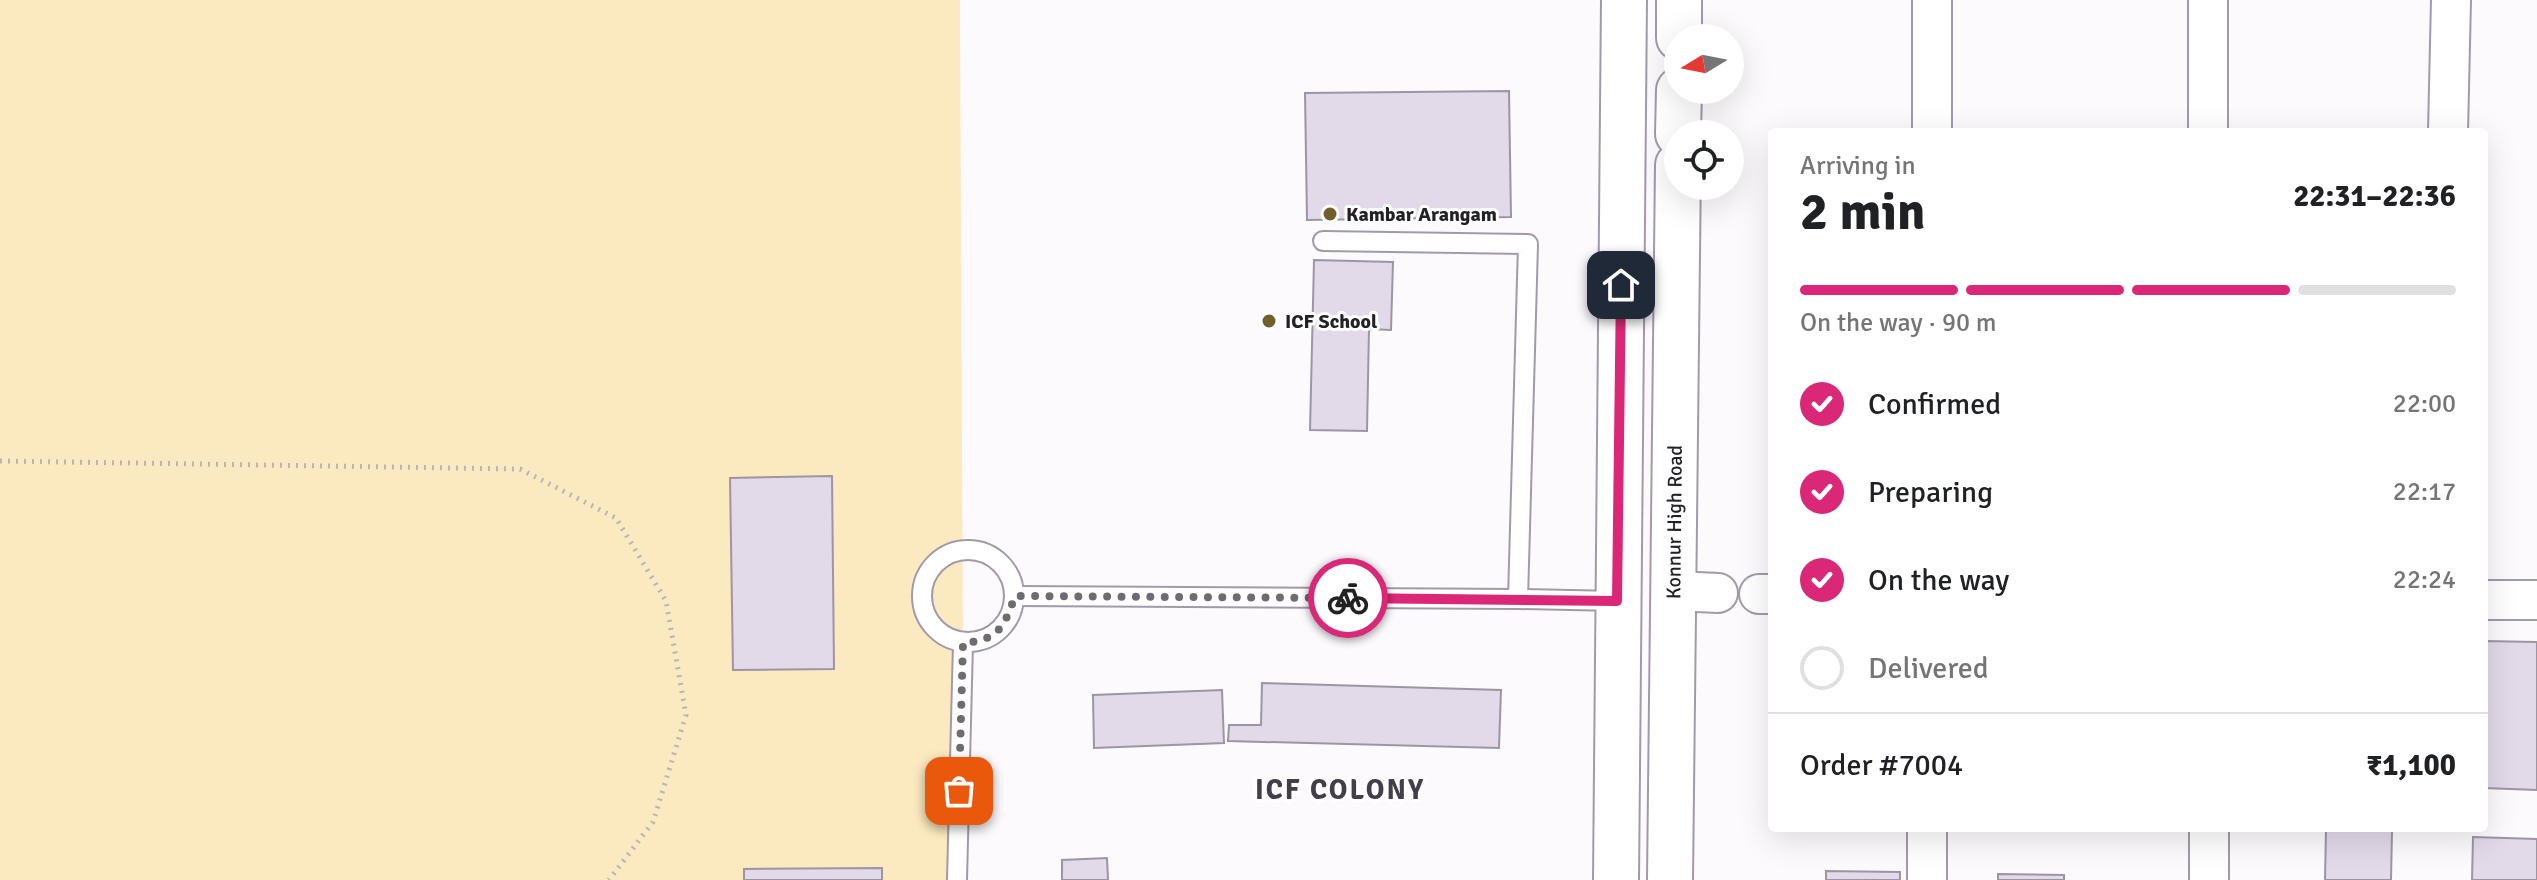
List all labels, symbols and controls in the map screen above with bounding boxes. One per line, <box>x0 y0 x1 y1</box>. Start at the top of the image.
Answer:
north arrow <box>1664 24 1744 104</box>
map controls <box>1664 24 1744 200</box>
button: locate <box>1664 120 1744 200</box>
text: Arriving in <box>1800 150 1916 182</box>
text: 22:31–22:36 <box>2293 178 2456 215</box>
text: 2 min <box>1800 180 1926 244</box>
place label: Kambar Arangam <box>1346 202 1497 227</box>
marker: Kambar Arangam <box>1321 205 1339 223</box>
pin <box>1587 251 1655 319</box>
icon: home <box>1599 263 1643 307</box>
text: On the way · 90 m <box>1800 307 1996 339</box>
place label: ICF School <box>1285 309 1377 334</box>
marker: ICF School <box>1260 312 1278 330</box>
icon: check <box>1800 382 1844 426</box>
text: Confirmed <box>1868 386 2001 423</box>
text: 22:00 <box>2393 388 2456 420</box>
street label: Konnur High Road <box>1661 445 1688 599</box>
icon: check <box>1800 470 1844 514</box>
text: Preparing <box>1868 474 1993 511</box>
text: 22:17 <box>2393 476 2456 508</box>
courier <box>1308 558 1388 638</box>
icon: check <box>1800 558 1844 602</box>
text: On the way <box>1868 562 2009 599</box>
text: 22:24 <box>2393 564 2456 596</box>
icon: bike <box>1326 576 1370 620</box>
text: Delivered <box>1868 650 1989 687</box>
text: Order #7004 <box>1800 747 1963 784</box>
text: ₹1,100 <box>2366 747 2456 784</box>
pin <box>925 757 993 825</box>
icon: bag <box>937 769 981 813</box>
district label: ICF COLONY <box>1255 773 1425 807</box>

